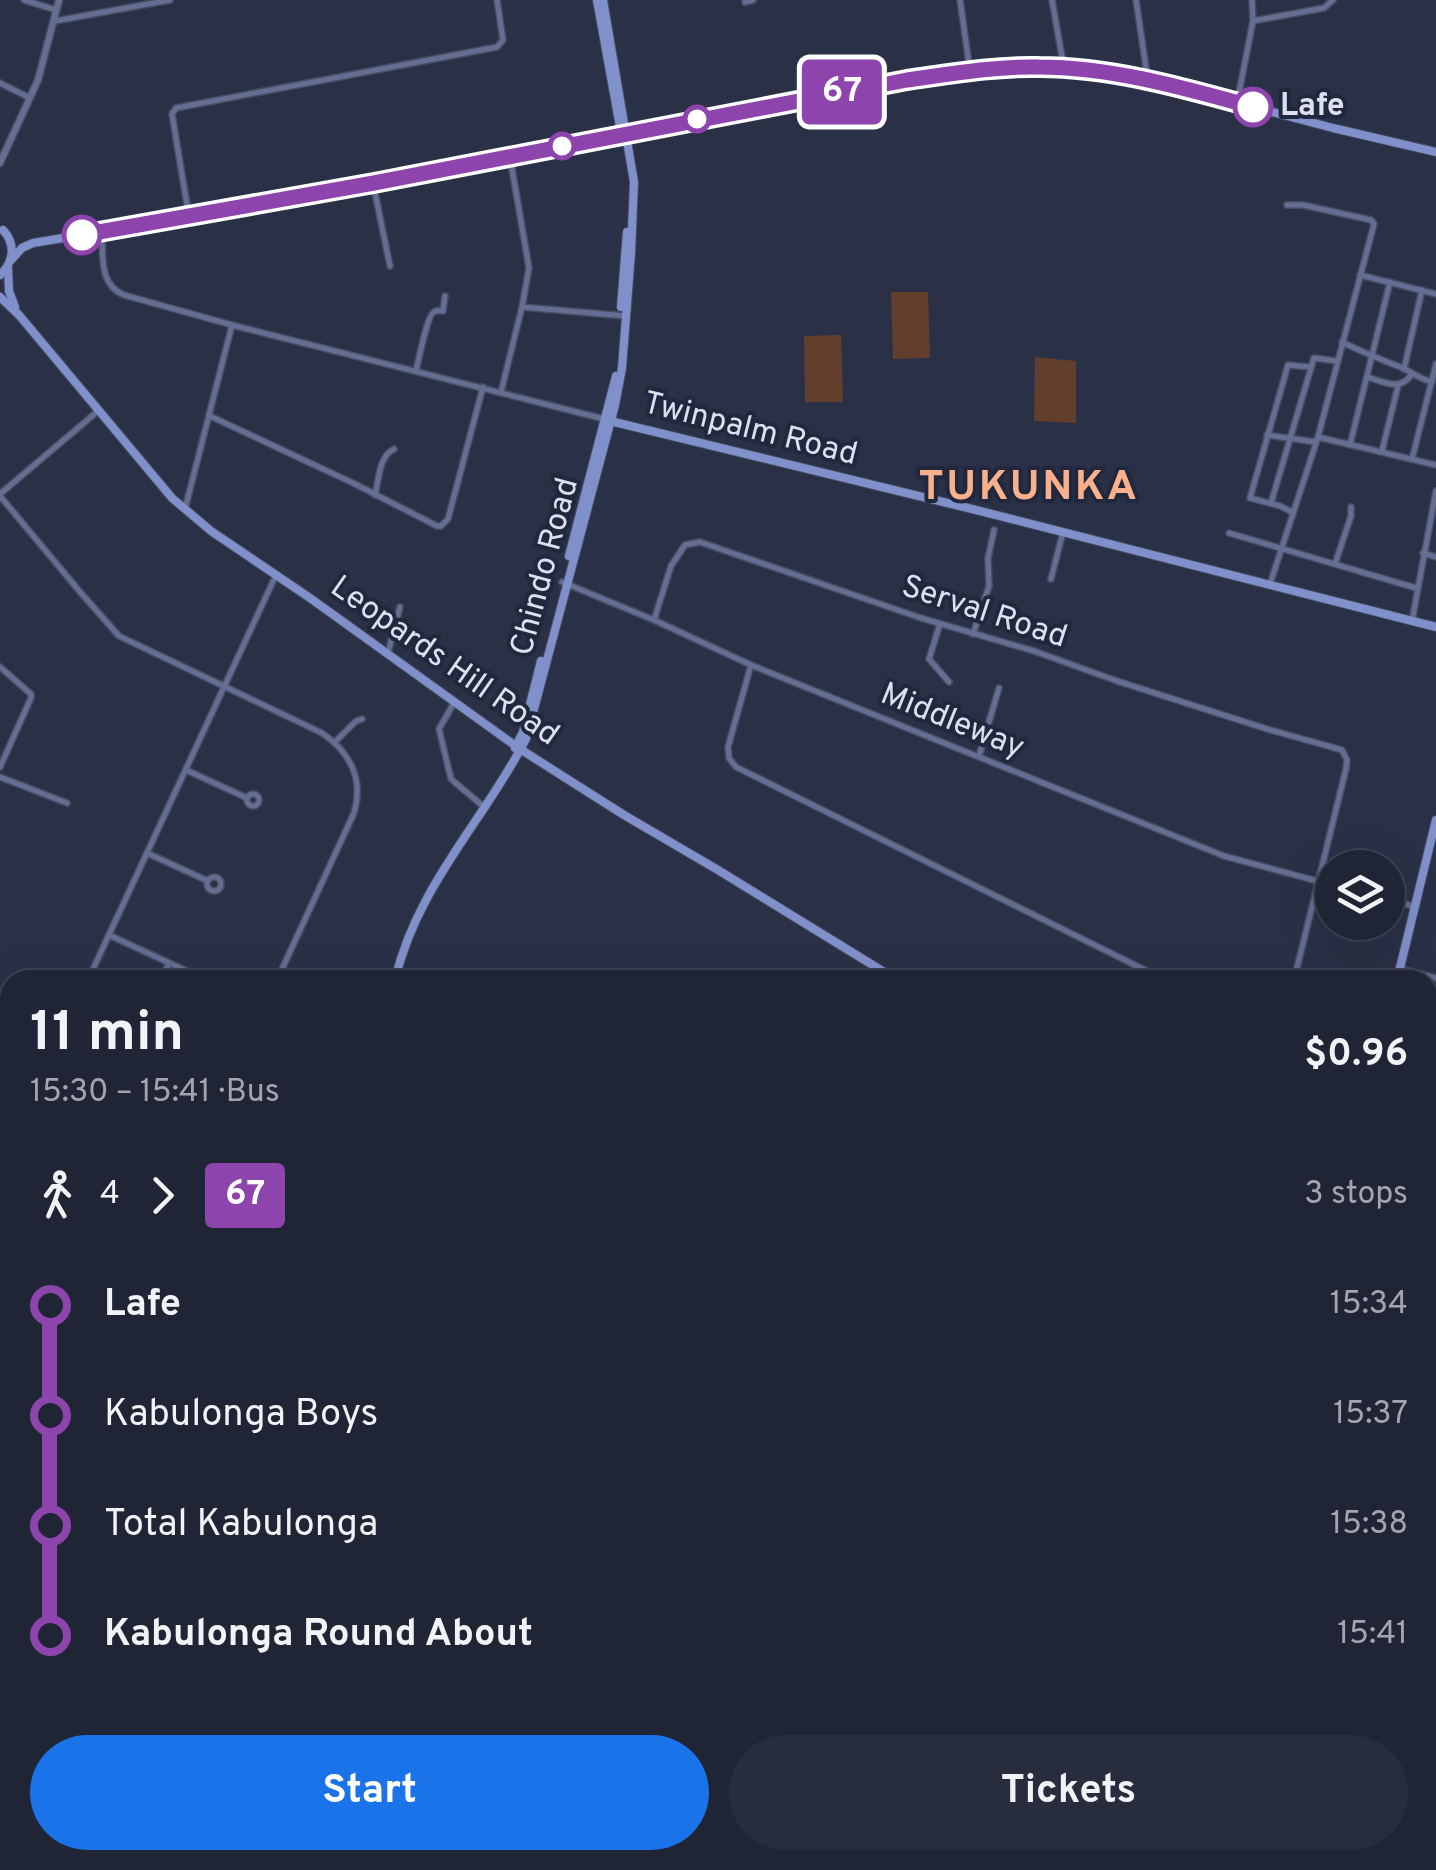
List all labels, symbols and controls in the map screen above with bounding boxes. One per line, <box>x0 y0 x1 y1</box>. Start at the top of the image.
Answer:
line badge: 67 <box>797 59 887 124</box>
text: 67 <box>822 70 862 114</box>
place label: Lafe <box>1280 87 1345 127</box>
marker: Lafe <box>1234 88 1272 126</box>
unlabelled marker <box>684 106 710 132</box>
unlabelled marker <box>549 133 575 159</box>
unlabelled marker <box>63 216 101 254</box>
street label: Twinpalm Road <box>639 384 861 476</box>
district label: TUKUNKA <box>919 462 1139 515</box>
street label: Chindo Road <box>503 474 589 660</box>
street label: Serval Road <box>896 567 1072 659</box>
street label: Leopards Hill Road <box>322 568 566 756</box>
street label: Middleway <box>874 675 1030 769</box>
map controls <box>1315 850 1405 940</box>
button: layers <box>1315 850 1405 940</box>
text: 11 min <box>30 1000 184 1070</box>
text: $0.96 <box>1304 1031 1408 1080</box>
text: 15:30 – 15:41 · Bus <box>30 1073 280 1113</box>
icon: walk <box>30 1168 85 1223</box>
icon: forward <box>135 1168 190 1223</box>
text: 67 <box>225 1173 265 1217</box>
text: 4 <box>100 1175 120 1215</box>
text: 3 stops <box>1304 1175 1408 1215</box>
text: Lafe <box>104 1281 181 1330</box>
text: 15:34 <box>1330 1285 1408 1325</box>
text: Kabulonga Boys <box>104 1391 378 1440</box>
text: 15:37 <box>1333 1395 1408 1435</box>
text: Total Kabulonga <box>104 1501 378 1550</box>
text: 15:38 <box>1330 1505 1408 1545</box>
text: Kabulonga Round About <box>104 1611 533 1660</box>
text: 15:41 <box>1337 1615 1408 1655</box>
button: Start <box>30 1735 709 1850</box>
button: Tickets <box>729 1735 1408 1850</box>

